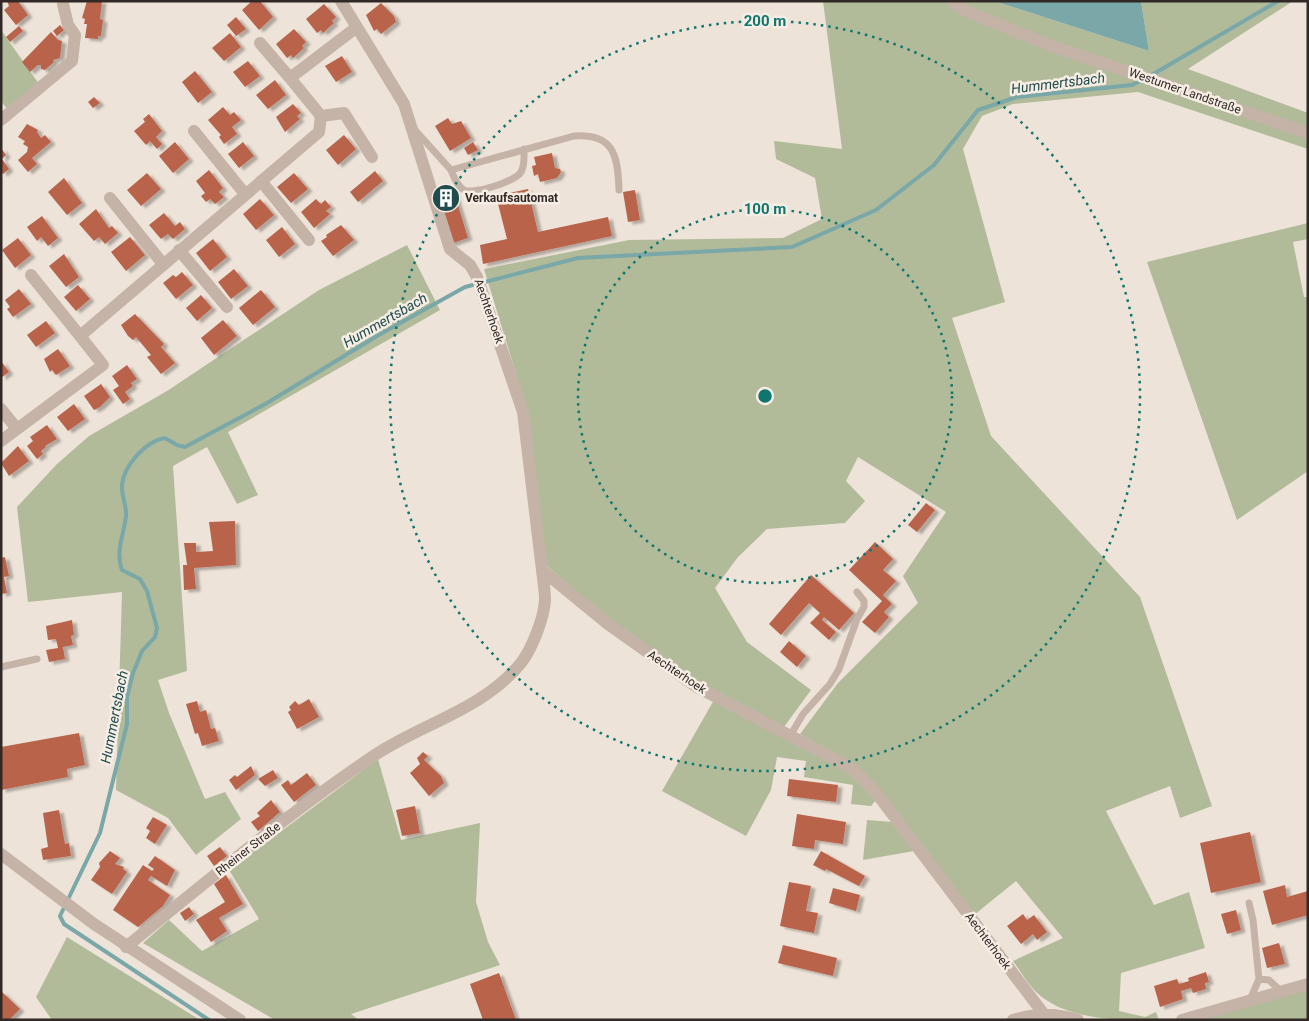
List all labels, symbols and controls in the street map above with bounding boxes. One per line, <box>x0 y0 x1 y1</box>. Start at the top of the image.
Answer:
text: 200 m <box>744 12 786 30</box>
street label: Westumer Landstraße <box>1127 65 1243 117</box>
water label: Hummertsbach <box>1010 69 1106 97</box>
building icon: Verkaufsautomat <box>431 183 461 213</box>
place label: Verkaufsautomat <box>465 191 558 205</box>
text: 100 m <box>744 200 786 218</box>
street label: Aechterhoek <box>471 277 507 346</box>
water label: Hummertsbach <box>340 290 430 350</box>
centre of rings <box>756 387 774 405</box>
street label: Aechterhoek <box>645 647 710 697</box>
water label: Hummertsbach <box>97 669 131 765</box>
street label: Rheiner Straße <box>213 819 283 879</box>
street label: Aechterhoek <box>962 910 1014 973</box>

